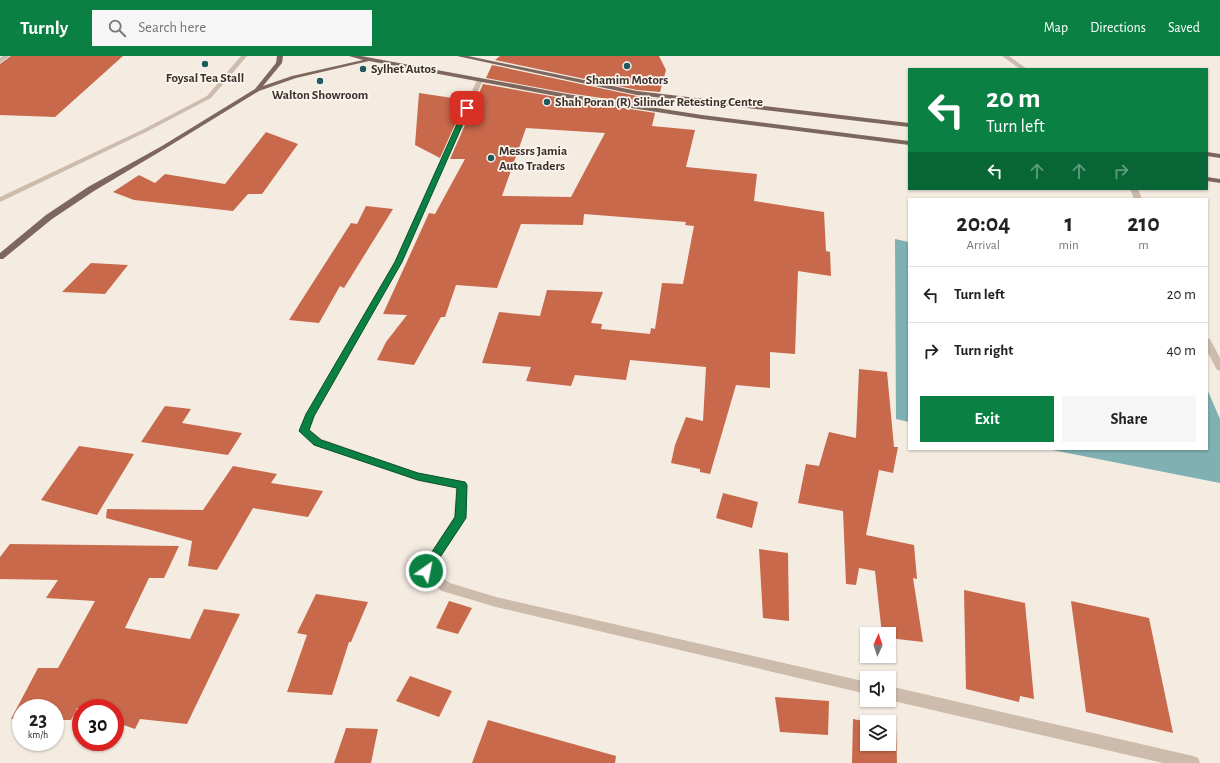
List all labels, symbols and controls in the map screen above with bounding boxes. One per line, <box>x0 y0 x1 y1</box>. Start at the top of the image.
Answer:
search box <box>92 10 372 46</box>
icon: search <box>106 17 128 39</box>
text: Turnly <box>20 19 68 38</box>
text: Search here <box>138 20 206 35</box>
text: Map <box>1044 21 1068 35</box>
text: Directions <box>1090 21 1146 35</box>
text: Saved <box>1168 21 1200 35</box>
marker: Foysal Tea Stall <box>200 59 210 69</box>
marker: Shamim Motors <box>622 61 632 71</box>
place label: Sylhet Autos <box>371 63 436 76</box>
marker: Sylhet Autos <box>358 64 368 74</box>
place label: Foysal Tea Stall <box>166 72 244 85</box>
place label: Shamim Motors <box>586 74 668 87</box>
marker: Walton Showroom <box>315 76 325 86</box>
icon: left <box>920 84 972 136</box>
text: 20 m <box>986 85 1041 113</box>
place label: Walton Showroom <box>272 89 368 102</box>
pin <box>450 91 484 125</box>
place label: Shah Poran (R) Silinder Retesting Centre <box>555 96 763 109</box>
icon: arrive <box>456 97 478 119</box>
marker: Shah Poran (R) Silinder Retesting Centre <box>542 97 552 107</box>
text: Turn left <box>986 118 1045 136</box>
place label: Messrs Jamia Auto Traders <box>499 145 567 173</box>
marker: Messrs Jamia Auto Traders <box>486 153 496 163</box>
icon: left <box>984 160 1006 182</box>
icon: ahead <box>1026 160 1048 182</box>
icon: ahead <box>1068 160 1090 182</box>
icon: right <box>1110 160 1132 182</box>
text: 20:04 <box>956 212 1010 236</box>
text: 1 <box>1064 212 1073 236</box>
text: 210 <box>1127 212 1160 236</box>
text: Arrival <box>967 239 1000 252</box>
text: min <box>1059 239 1079 252</box>
text: m <box>1138 239 1149 252</box>
icon: left <box>920 284 942 306</box>
text: Turn left <box>954 287 1005 302</box>
text: 20 m <box>1167 287 1196 302</box>
icon: right <box>920 340 942 362</box>
text: Turn right <box>954 343 1013 358</box>
text: 40 m <box>1166 343 1196 358</box>
button: Exit <box>920 396 1054 442</box>
button: Share <box>1062 396 1196 442</box>
position arrow <box>405 550 447 592</box>
north arrow <box>860 627 896 663</box>
map controls <box>860 627 896 751</box>
button: sound <box>860 671 896 707</box>
speed limit sign: 30 <box>72 699 124 751</box>
text: 23 <box>29 710 47 730</box>
button: layers <box>860 715 896 751</box>
text: km/h <box>28 730 48 740</box>

